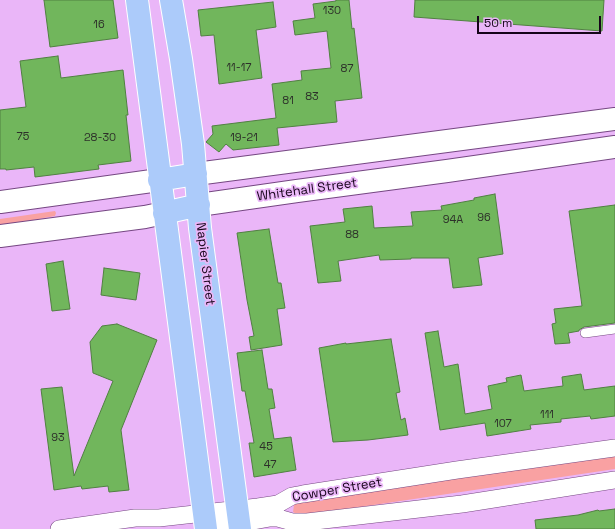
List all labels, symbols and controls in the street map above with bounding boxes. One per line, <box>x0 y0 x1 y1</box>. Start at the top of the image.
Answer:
house number: 130 <box>323 4 341 18</box>
scale bar <box>479 8 603 34</box>
text: 50 m <box>484 15 512 31</box>
house number: 16 <box>93 18 105 32</box>
house number: 11-17 <box>226 61 252 75</box>
house number: 87 <box>341 62 353 76</box>
house number: 83 <box>305 90 319 104</box>
house number: 81 <box>282 94 294 108</box>
house number: 75 <box>17 130 29 144</box>
house number: 28-30 <box>84 131 116 145</box>
house number: 19-21 <box>230 131 258 145</box>
street label: Whitehall Street <box>256 175 358 205</box>
house number: 96 <box>477 211 491 225</box>
house number: 94A <box>443 213 463 227</box>
street label: Napier Street <box>192 222 218 306</box>
house number: 88 <box>345 228 359 242</box>
house number: 111 <box>540 408 554 422</box>
house number: 107 <box>494 417 512 431</box>
house number: 93 <box>51 431 65 445</box>
house number: 45 <box>259 440 273 454</box>
house number: 47 <box>264 458 276 472</box>
street label: Cowper Street <box>291 474 383 506</box>

